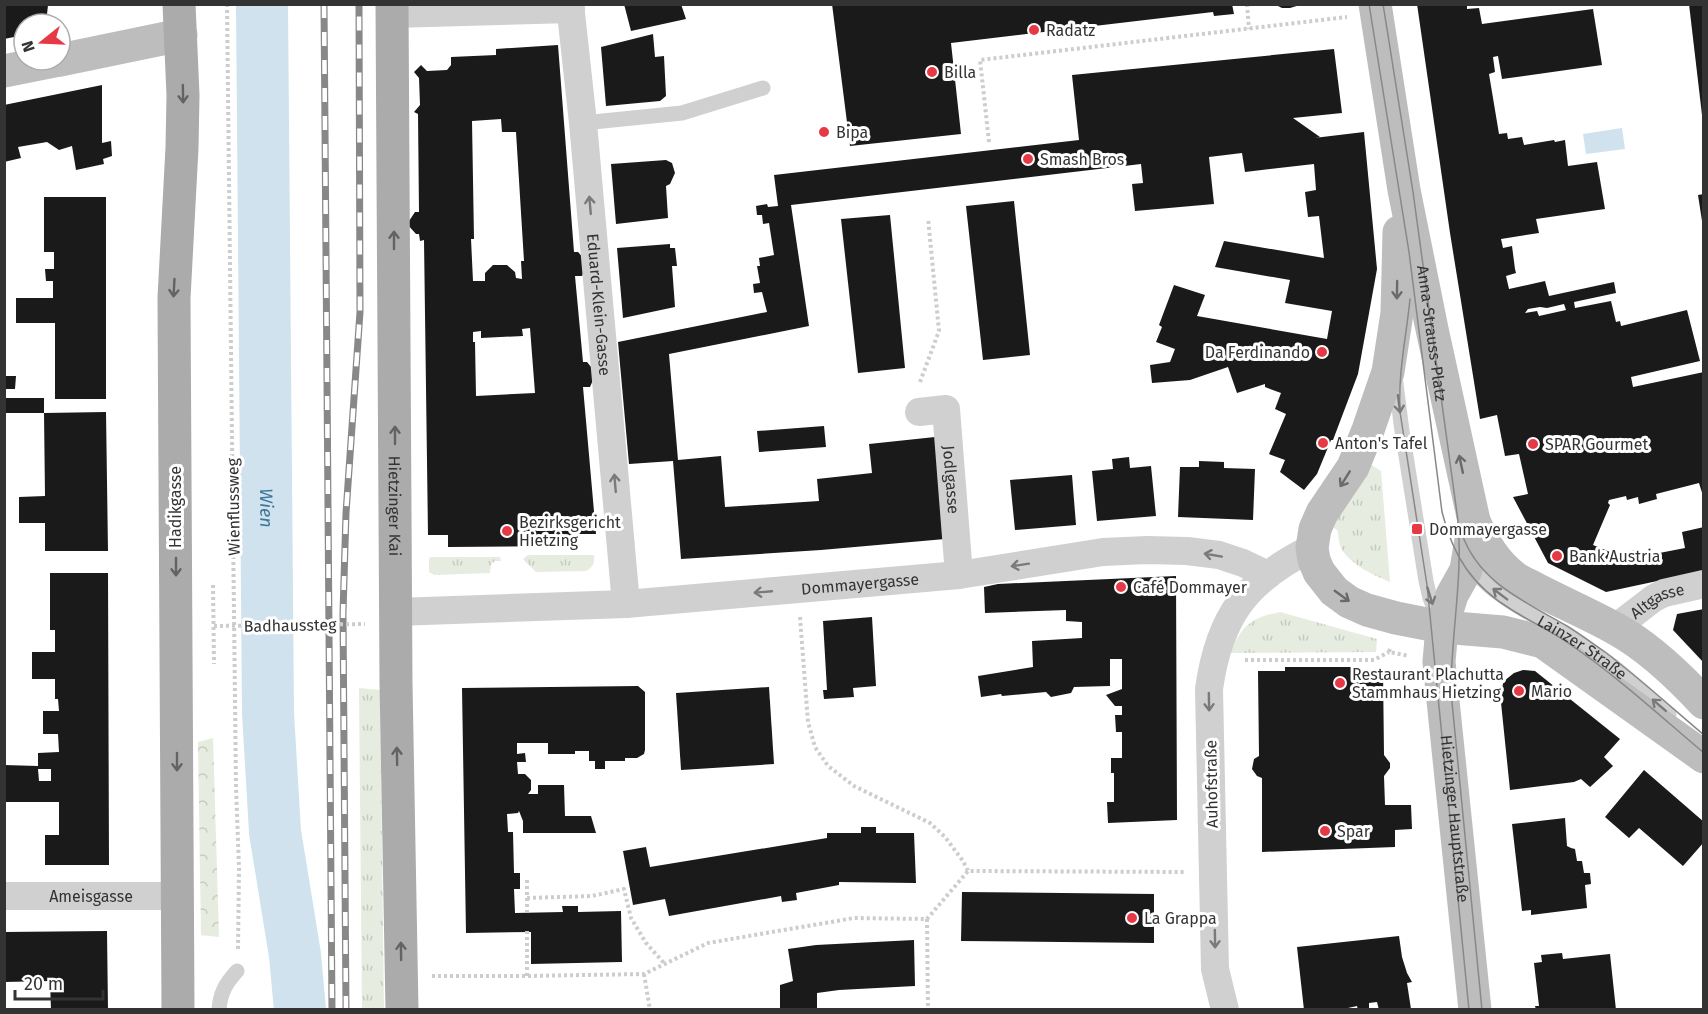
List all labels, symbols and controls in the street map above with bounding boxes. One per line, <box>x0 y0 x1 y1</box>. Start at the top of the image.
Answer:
north arrow <box>12 12 72 72</box>
place label: Radatz <box>1046 21 1095 40</box>
marker: Radatz <box>1027 23 1041 37</box>
text: N <box>18 39 39 54</box>
place label: Billa <box>944 63 976 82</box>
marker: Billa <box>925 65 939 79</box>
one-way arrow <box>177 83 188 103</box>
place label: Bipa <box>836 123 868 142</box>
marker: Bipa <box>817 125 831 139</box>
place label: Smash Bros <box>1040 150 1124 169</box>
marker: Smash Bros <box>1021 152 1035 166</box>
one-way arrow <box>584 196 595 216</box>
one-way arrow <box>388 231 400 251</box>
street label: Eduard-Klein-Gasse <box>583 233 615 377</box>
street label: Anna-Strauss-Platz <box>1413 264 1451 402</box>
one-way arrow <box>169 278 180 298</box>
one-way arrow <box>1391 279 1403 299</box>
place label: Da Ferdinando <box>1205 343 1310 362</box>
marker: Da Ferdinando <box>1315 345 1329 359</box>
one-way arrow <box>1394 393 1405 413</box>
one-way arrow <box>389 426 401 446</box>
place label: Anton's Tafel <box>1335 434 1428 453</box>
place label: SPAR Gourmet <box>1545 435 1649 454</box>
marker: Anton's Tafel <box>1316 436 1330 450</box>
marker: SPAR Gourmet <box>1526 437 1540 451</box>
street label: Jodlgasse <box>939 445 963 515</box>
one-way arrow <box>1455 455 1466 474</box>
street label: Hietzinger Kai <box>385 456 404 556</box>
street label: Wienflussweg <box>223 457 244 556</box>
street label: Hadikgasse <box>166 466 185 548</box>
one-way arrow <box>1339 470 1351 487</box>
one-way arrow <box>609 474 620 494</box>
water label: Wien <box>255 488 277 528</box>
place label: Bezirksgericht Hietzing <box>519 513 621 550</box>
place label: Dommayergasse <box>1429 520 1547 539</box>
marker: Dommayergasse <box>1410 522 1424 536</box>
marker: Bezirksgericht Hietzing <box>500 524 514 538</box>
place label: Bank Austria <box>1569 547 1660 566</box>
one-way arrow <box>1204 549 1224 560</box>
marker: Bank Austria <box>1550 549 1564 563</box>
one-way arrow <box>170 557 181 577</box>
one-way arrow <box>1010 560 1030 571</box>
street label: Dommayergasse <box>800 570 920 599</box>
place label: Café Dommayer <box>1133 578 1248 597</box>
marker: Café Dommayer <box>1114 580 1128 594</box>
street label: Altgasse <box>1626 580 1686 623</box>
one-way arrow <box>1425 586 1436 605</box>
one-way arrow <box>754 587 774 598</box>
one-way arrow <box>1492 587 1508 600</box>
one-way arrow <box>1333 590 1349 602</box>
street label: Lainzer Straße <box>1534 611 1631 684</box>
street label: Badhaussteg <box>243 615 337 636</box>
place label: Restaurant Plachutta Stammhaus Hietzing <box>1352 665 1504 702</box>
marker: Restaurant Plachutta Stammhaus Hietzing <box>1333 676 1347 690</box>
place label: Mario <box>1531 682 1572 701</box>
marker: Mario <box>1512 684 1526 698</box>
one-way arrow <box>1204 692 1215 712</box>
one-way arrow <box>1652 698 1667 712</box>
street label: Hietzinger Hauptstraße <box>1437 734 1473 903</box>
street label: Auhofstraße <box>1201 740 1222 828</box>
one-way arrow <box>392 747 403 767</box>
one-way arrow <box>171 752 183 772</box>
place label: Spar <box>1337 822 1371 841</box>
marker: Spar <box>1318 824 1332 838</box>
street label: Ameisgasse <box>49 887 133 906</box>
place label: La Grappa <box>1144 909 1217 928</box>
marker: La Grappa <box>1125 911 1139 925</box>
one-way arrow <box>1209 929 1220 949</box>
one-way arrow <box>395 942 407 962</box>
scale bar <box>15 963 104 1001</box>
text: 20 m <box>24 973 63 995</box>

